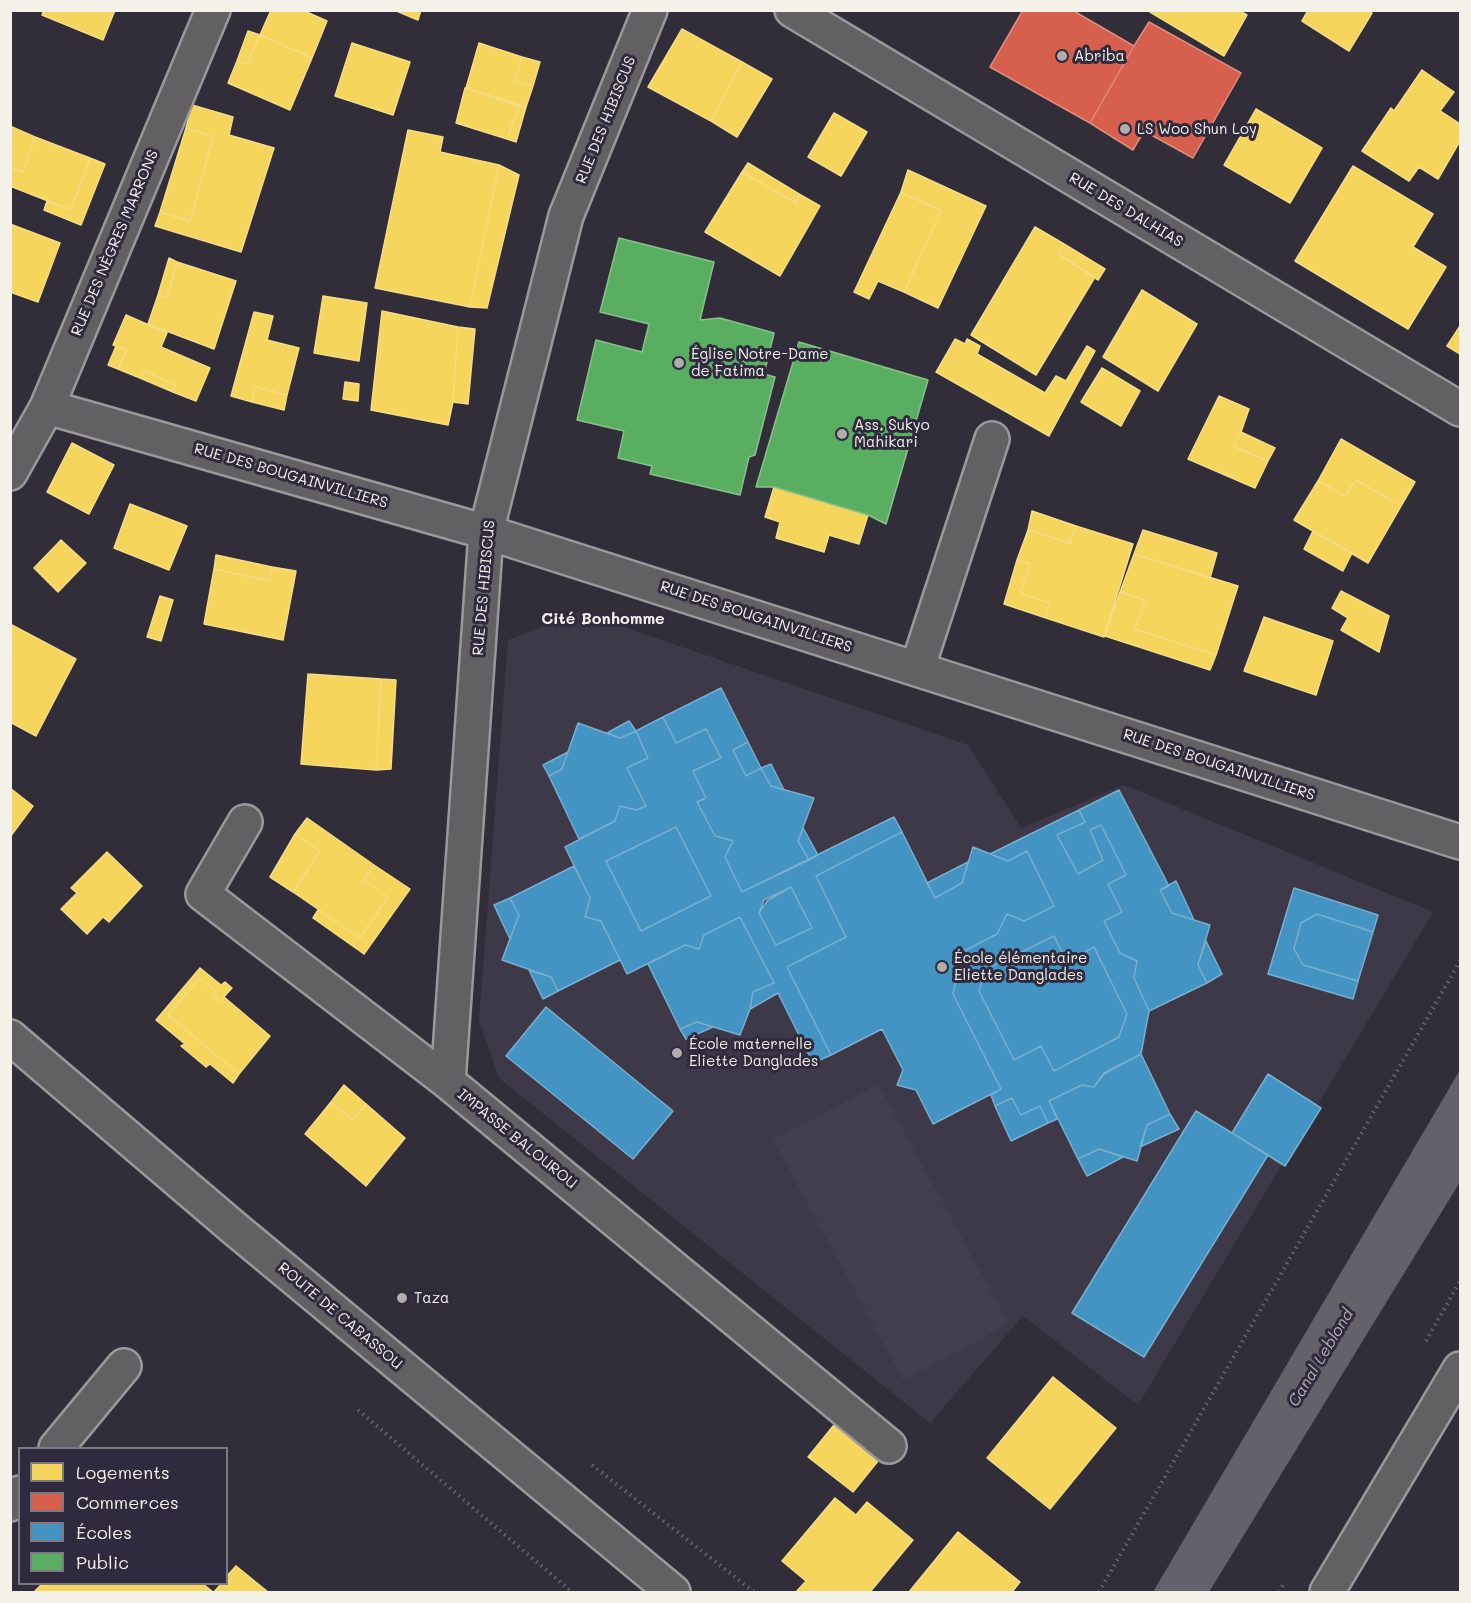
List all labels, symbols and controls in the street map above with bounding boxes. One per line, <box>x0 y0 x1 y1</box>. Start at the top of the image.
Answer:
place label: Abriba <box>1074 47 1125 65</box>
marker: Abriba <box>1055 49 1069 63</box>
street label: RUE DES HIBISCUS <box>572 54 640 186</box>
place label: LS Woo Shun Loy <box>1137 120 1257 138</box>
marker: LS Woo Shun Loy <box>1118 122 1132 136</box>
street label: RUE DES NÈGRES MARRONS <box>68 147 162 339</box>
street label: RUE DES DALHIAS <box>1066 169 1186 251</box>
place label: Église Notre-Dame de Fatima <box>691 345 829 380</box>
marker: Église Notre-Dame de Fatima <box>672 356 686 370</box>
place label: Ass. Sukyo Mahikari <box>854 416 930 451</box>
marker: Ass. Sukyo Mahikari <box>835 427 849 441</box>
street label: RUE DES BOUGAINVILLIERS <box>192 440 390 512</box>
street label: RUE DES HIBISCUS <box>469 520 499 656</box>
street label: RUE DES BOUGAINVILLIERS <box>658 577 854 657</box>
district label: Cité Bonhomme <box>541 609 665 629</box>
street label: RUE DES BOUGAINVILLIERS <box>1121 725 1317 805</box>
place label: École élémentaire Eliette Danglades <box>954 949 1087 984</box>
marker: École élémentaire Eliette Danglades <box>935 960 949 974</box>
place label: École maternelle Eliette Danglades <box>689 1035 818 1070</box>
marker: École maternelle Eliette Danglades <box>670 1046 684 1060</box>
street label: IMPASSE BALOUROU <box>454 1085 580 1193</box>
street label: ROUTE DE CABASSOU <box>274 1259 406 1373</box>
place label: Taza <box>414 1289 449 1307</box>
marker: Taza <box>395 1291 409 1305</box>
water label: Canal Leblond <box>1284 1306 1358 1410</box>
legend <box>18 1447 228 1585</box>
text: Logements <box>76 1460 170 1484</box>
text: Commerces <box>76 1490 179 1514</box>
text: Écoles <box>76 1520 132 1544</box>
text: Public <box>76 1550 129 1574</box>

